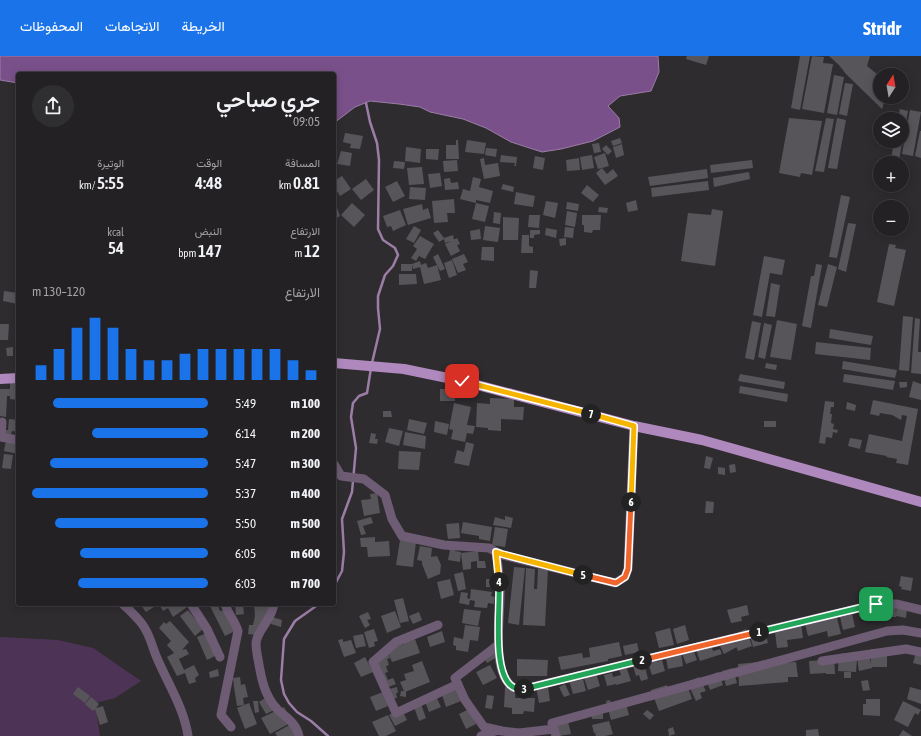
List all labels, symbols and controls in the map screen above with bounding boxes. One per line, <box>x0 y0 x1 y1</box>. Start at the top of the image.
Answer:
text: Stridr <box>863 17 901 39</box>
text: المحفوظات <box>20 18 83 34</box>
text: الاتجاهات <box>105 18 159 34</box>
text: الخريطة <box>181 18 225 34</box>
north arrow <box>873 68 909 104</box>
map controls <box>873 68 909 236</box>
button: share <box>32 85 74 127</box>
text: جري صباحي <box>216 86 320 112</box>
button: layers <box>873 112 909 148</box>
text: 09:05 <box>293 114 320 129</box>
button: + <box>873 156 909 192</box>
text: الوتيرة <box>97 157 124 169</box>
text: الوقت <box>196 157 222 169</box>
text: المسافة <box>285 157 320 169</box>
text: 5:55 <box>97 173 124 193</box>
text: 4:48 <box>195 173 222 193</box>
text: 0.81 <box>293 173 320 193</box>
text: /km <box>79 179 97 191</box>
text: km <box>279 179 293 191</box>
button: − <box>873 200 909 236</box>
text: النبض <box>195 225 222 237</box>
text: الارتفاع <box>290 225 320 237</box>
text: kcal <box>107 226 124 238</box>
text: 54 <box>108 238 124 258</box>
text: 147 <box>198 241 222 261</box>
text: 12 <box>304 241 320 261</box>
text: bpm <box>178 247 198 259</box>
text: m <box>295 247 304 259</box>
text: 120–130 m <box>32 284 85 299</box>
text: الارتفاع <box>285 285 320 300</box>
pin <box>445 364 479 398</box>
icon: check <box>451 370 473 392</box>
text: 5:49 <box>235 396 256 411</box>
text: 100 m <box>291 396 320 411</box>
pin: 7 <box>581 404 601 424</box>
text: 7 <box>588 408 594 420</box>
text: 6:14 <box>235 426 256 441</box>
text: 200 m <box>291 426 320 441</box>
text: 5:47 <box>235 456 256 471</box>
text: 300 m <box>291 456 320 471</box>
text: 5:37 <box>235 486 256 501</box>
text: 400 m <box>291 486 320 501</box>
pin: 6 <box>621 492 641 512</box>
text: 6 <box>628 496 634 508</box>
text: 5:50 <box>235 516 256 531</box>
text: 500 m <box>291 516 320 531</box>
text: 6:05 <box>235 546 256 561</box>
text: 600 m <box>291 546 320 561</box>
pin: 5 <box>573 565 593 585</box>
text: 5 <box>580 569 586 581</box>
pin: 4 <box>489 572 509 592</box>
text: 6:03 <box>235 576 256 591</box>
text: 700 m <box>291 576 320 591</box>
text: 4 <box>496 576 502 588</box>
pin <box>859 587 893 621</box>
icon: arrive <box>865 593 887 615</box>
pin: 1 <box>749 622 769 642</box>
text: 1 <box>756 626 762 638</box>
pin: 2 <box>632 650 652 670</box>
text: 2 <box>639 654 645 666</box>
pin: 3 <box>514 679 534 699</box>
text: 3 <box>521 683 527 695</box>

